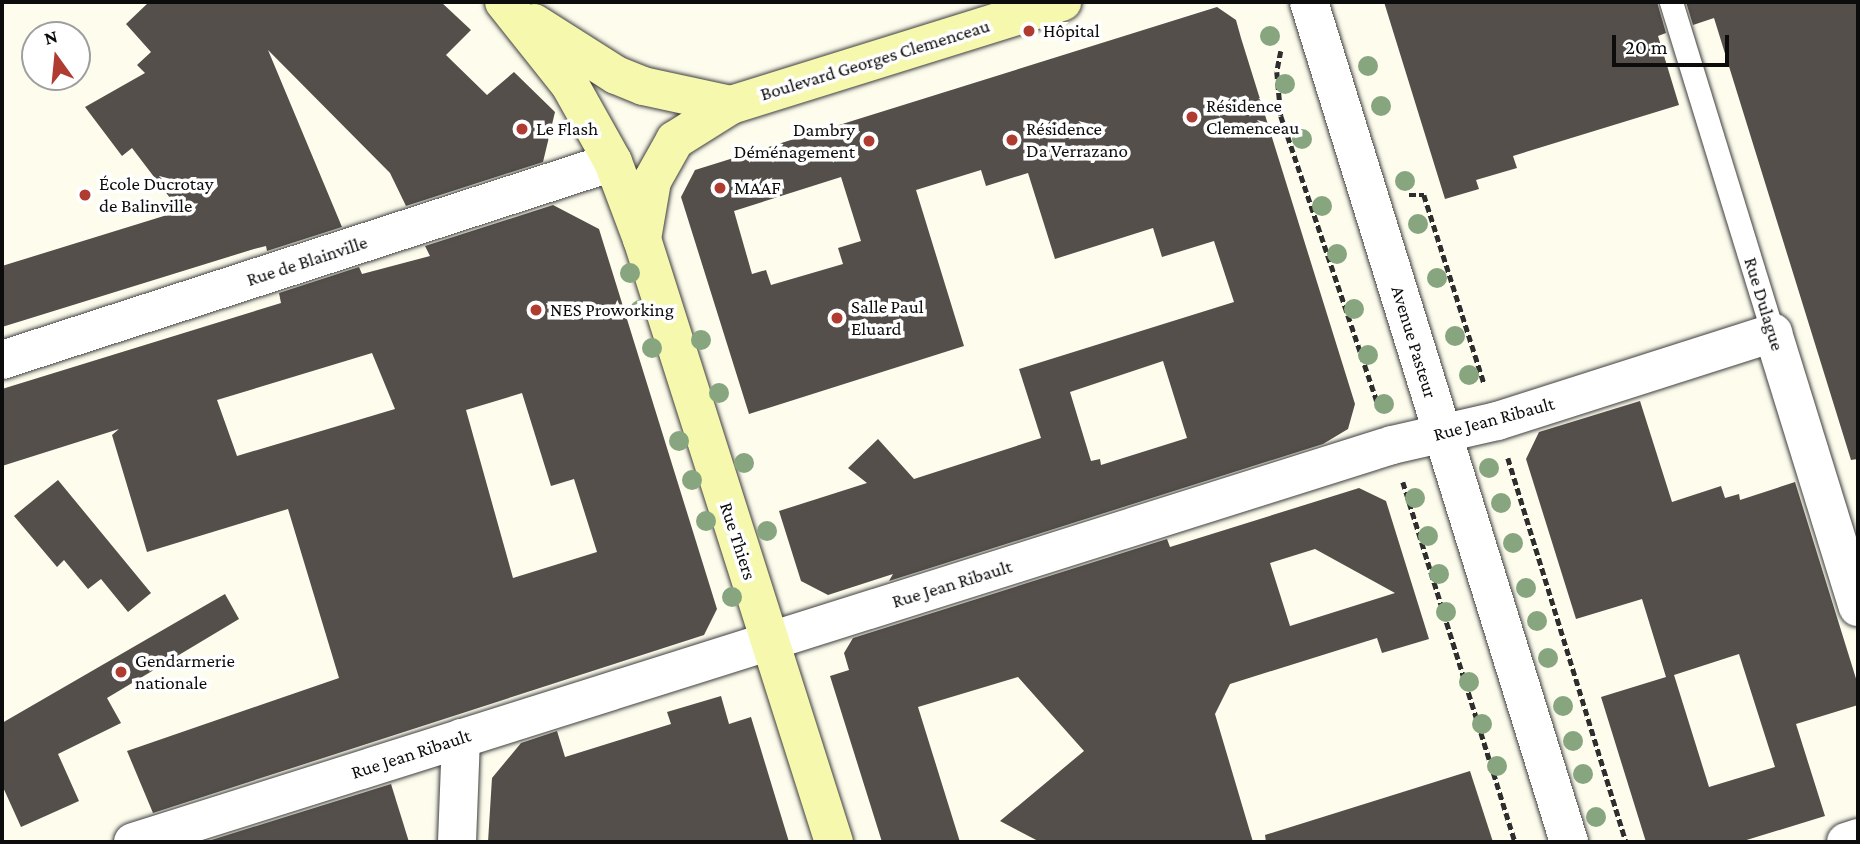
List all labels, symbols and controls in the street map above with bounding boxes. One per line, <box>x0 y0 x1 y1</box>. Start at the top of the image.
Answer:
street label: Boulevard Georges Clemenceau <box>758 14 992 106</box>
place label: Hôpital <box>1043 20 1100 42</box>
north arrow <box>21 21 91 91</box>
scale bar <box>1615 21 1732 65</box>
marker: Hôpital <box>1021 23 1037 39</box>
text: N <box>42 25 60 49</box>
text: 20 m <box>1625 35 1668 59</box>
place label: Résidence Clemenceau <box>1206 95 1299 139</box>
marker: Résidence Clemenceau <box>1184 109 1200 125</box>
place label: Le Flash <box>536 118 598 140</box>
place label: Résidence Da Verrazano <box>1026 118 1128 162</box>
place label: Dambry Déménagement <box>734 119 855 163</box>
marker: Le Flash <box>514 121 530 137</box>
marker: Résidence Da Verrazano <box>1004 132 1020 148</box>
marker: Dambry Déménagement <box>861 133 877 149</box>
place label: École Ducrotay de Balinville <box>99 173 213 217</box>
place label: MAAF <box>734 177 781 199</box>
marker: MAAF <box>712 180 728 196</box>
marker: École Ducrotay de Balinville <box>77 187 93 203</box>
street label: Rue de Blainville <box>244 231 370 291</box>
street label: Rue Dulague <box>1739 255 1789 353</box>
street label: Avenue Pasteur <box>1386 283 1442 401</box>
place label: Salle Paul Eluard <box>851 296 924 340</box>
place label: NES Proworking <box>550 299 674 321</box>
marker: NES Proworking <box>528 302 544 318</box>
marker: Salle Paul Eluard <box>829 310 845 326</box>
street label: Rue Jean Ribault <box>1431 392 1557 446</box>
street label: Rue Thiers <box>715 499 761 583</box>
street label: Rue Jean Ribault <box>889 555 1015 613</box>
place label: Gendarmerie nationale <box>135 650 235 694</box>
marker: Gendarmerie nationale <box>113 664 129 680</box>
street label: Rue Jean Ribault <box>348 724 474 784</box>

